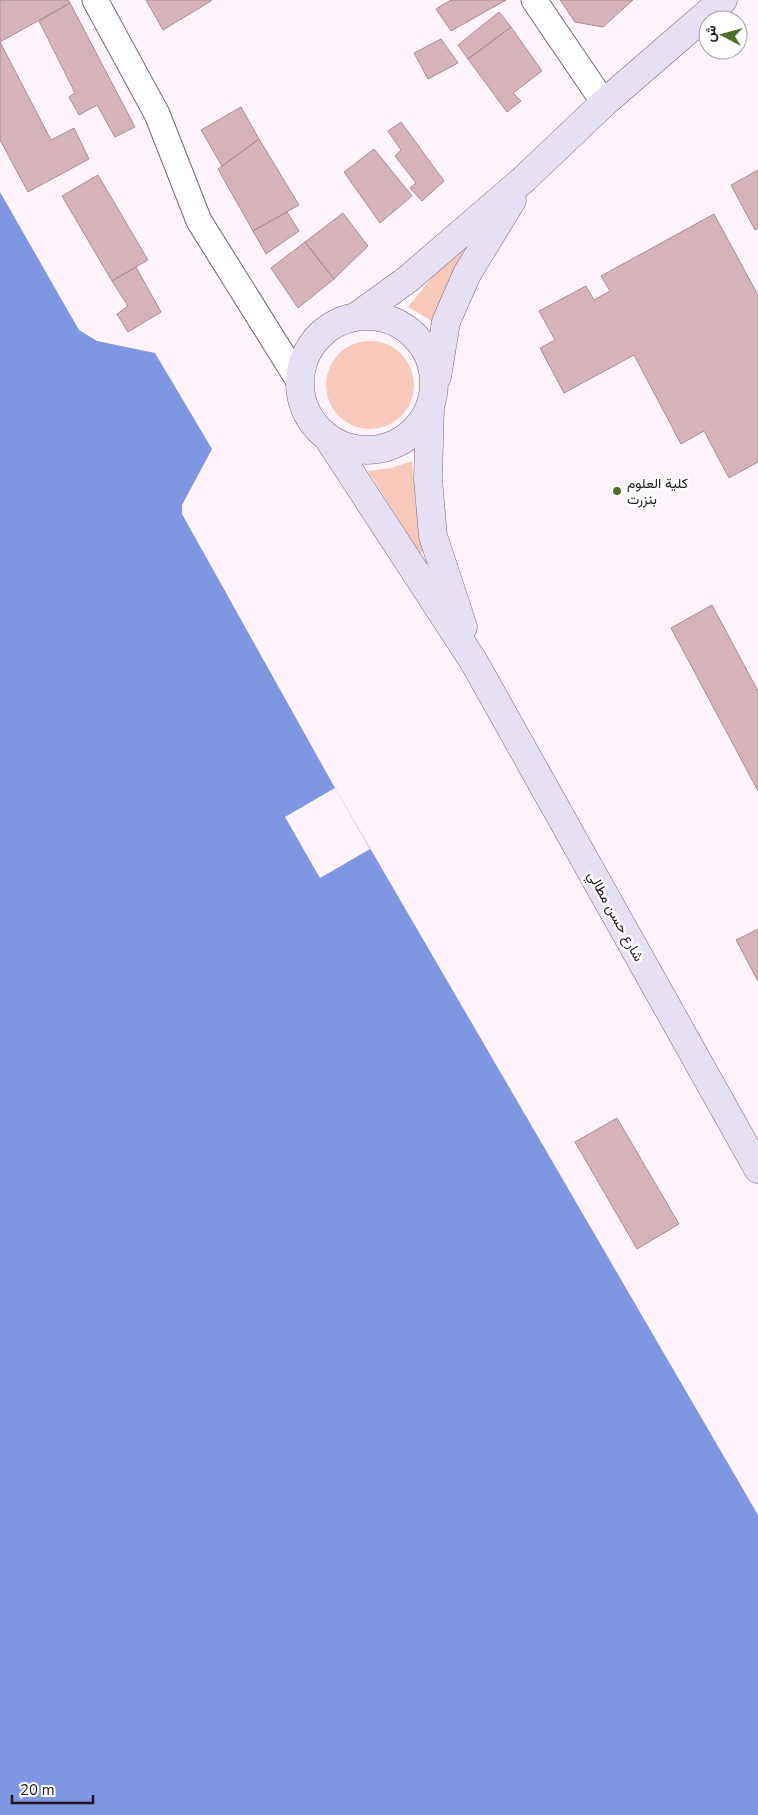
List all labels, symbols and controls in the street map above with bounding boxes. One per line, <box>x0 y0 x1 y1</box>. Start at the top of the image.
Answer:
north arrow <box>698 10 748 60</box>
text: ش <box>700 24 721 43</box>
place label: كلية العلوم بنزرت <box>627 474 688 509</box>
marker: كلية العلوم بنزرت <box>611 485 623 497</box>
street label: شارع حسن مطالي <box>581 868 648 966</box>
scale bar <box>12 1772 94 1804</box>
text: 20 m <box>20 1780 55 1800</box>

